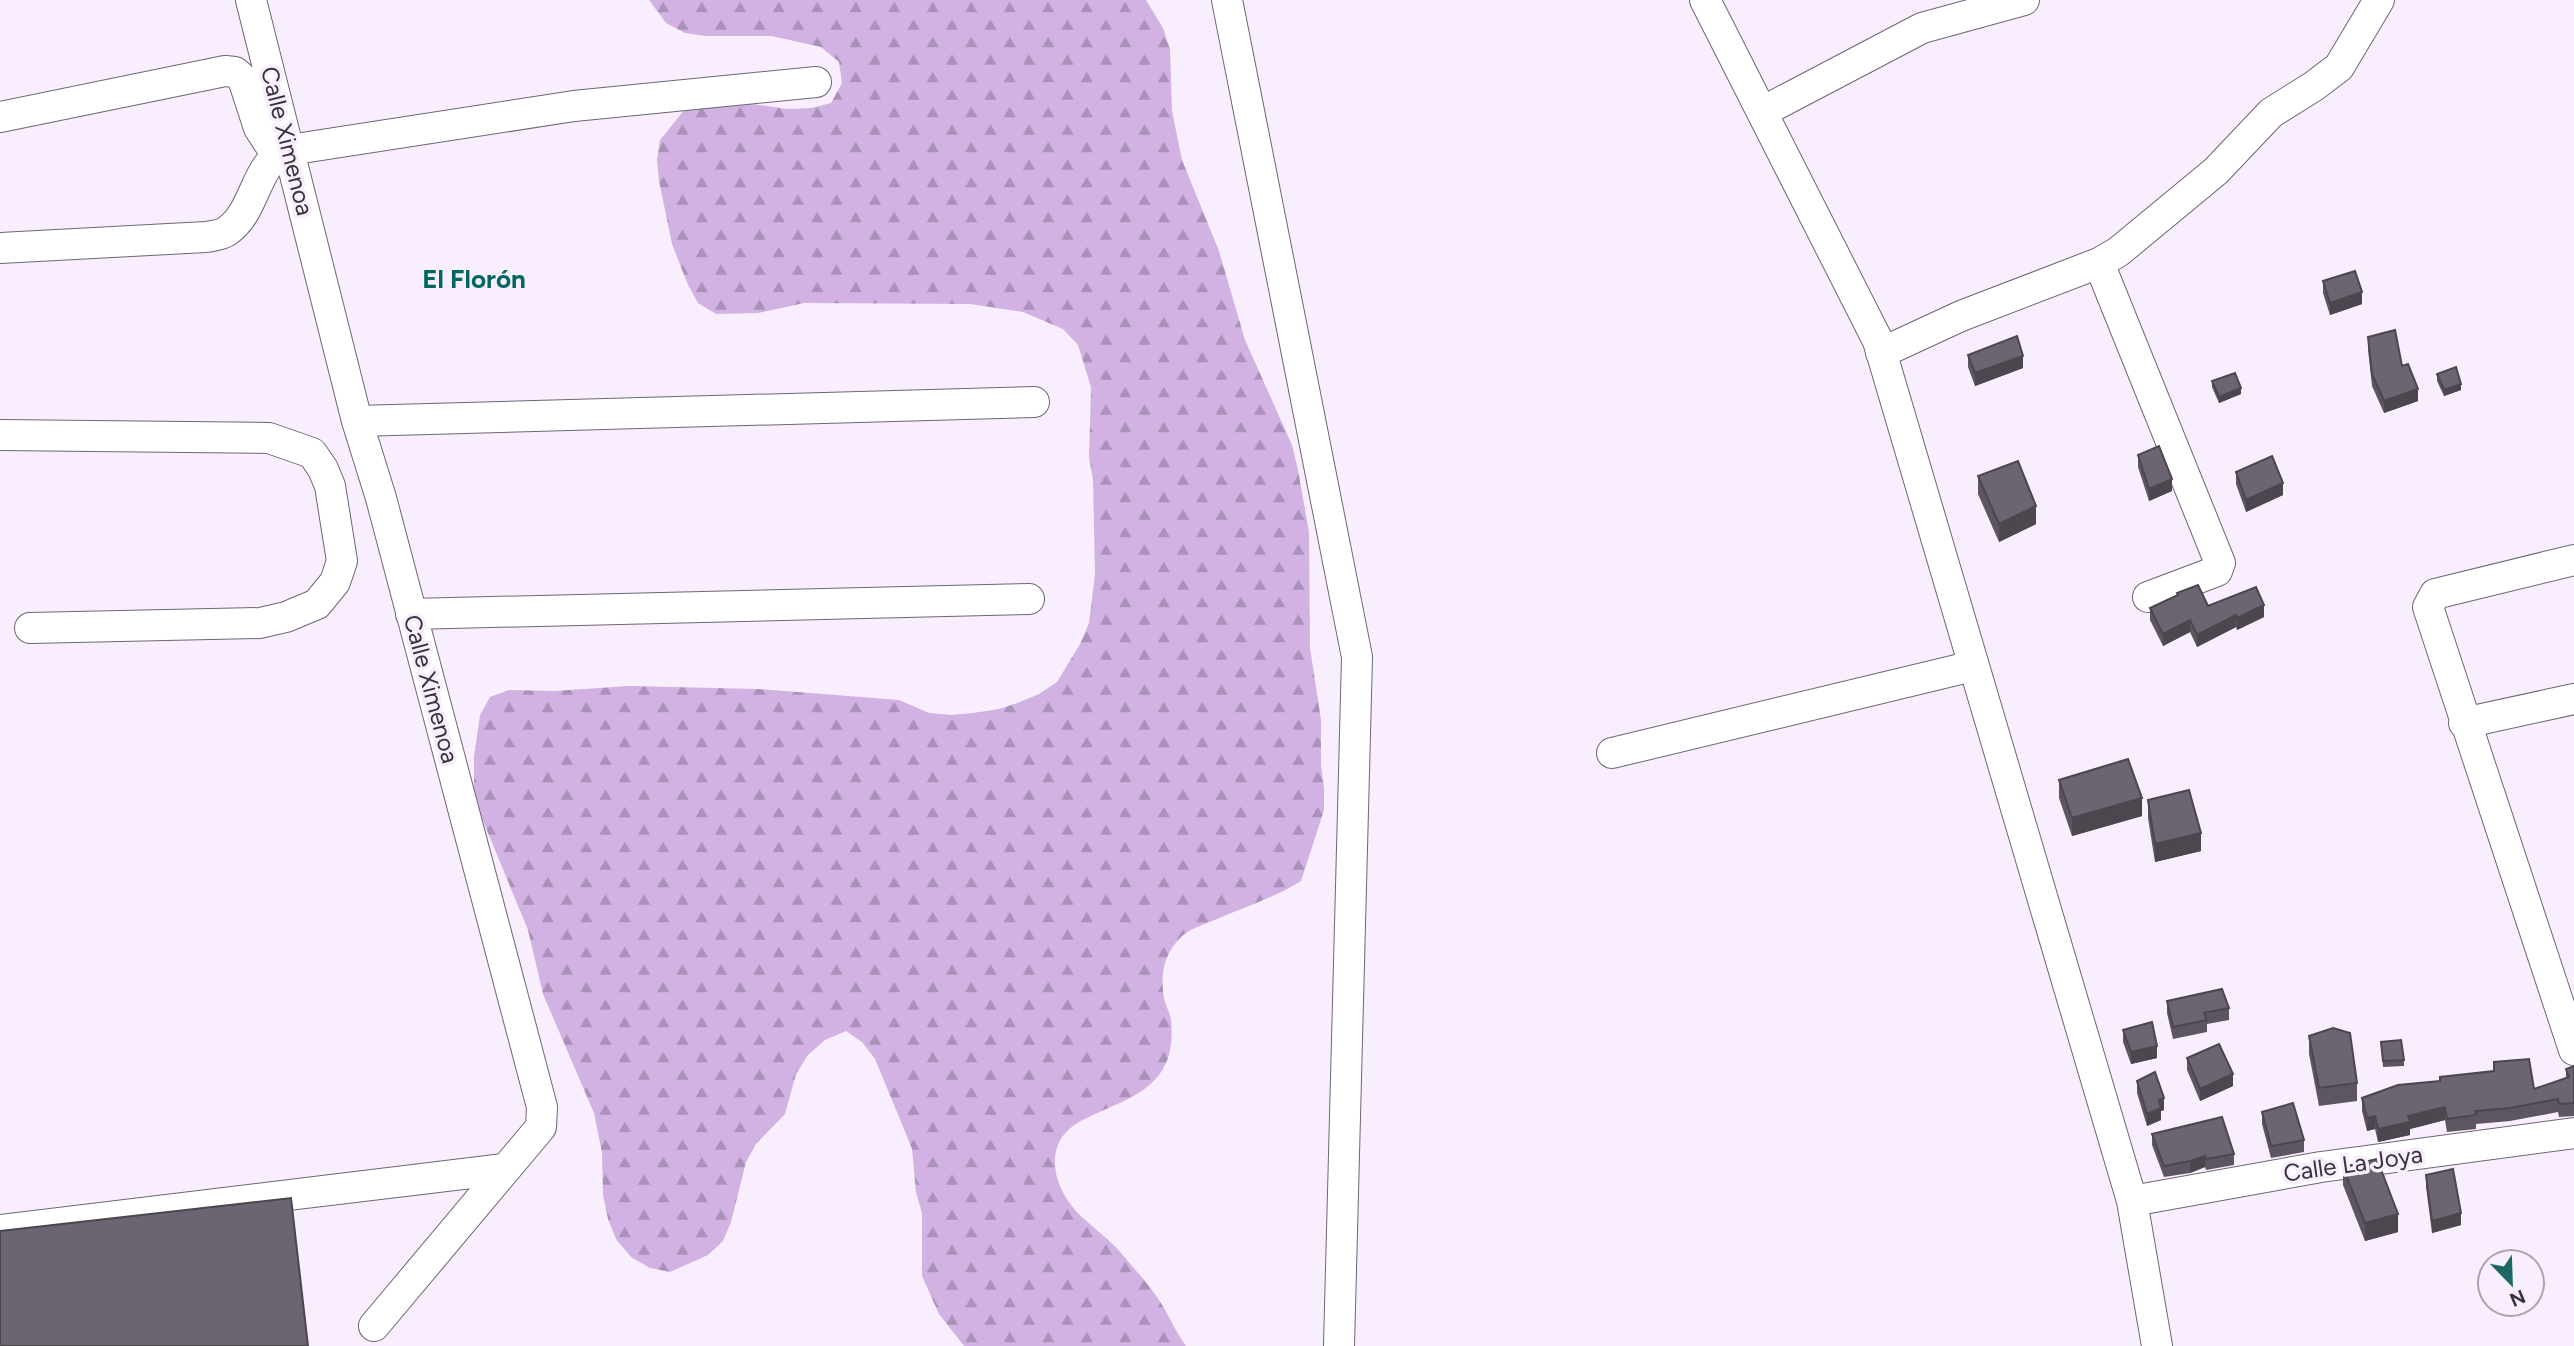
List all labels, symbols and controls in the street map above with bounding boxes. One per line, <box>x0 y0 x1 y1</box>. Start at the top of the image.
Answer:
street label: Calle Ximenoa <box>255 63 320 218</box>
district label: El Florón <box>422 263 526 295</box>
street label: Calle Ximenoa <box>398 611 465 766</box>
street label: Calle La Joya <box>2281 1139 2424 1188</box>
north arrow <box>2476 1248 2546 1318</box>
text: N <box>2506 1285 2529 1312</box>

